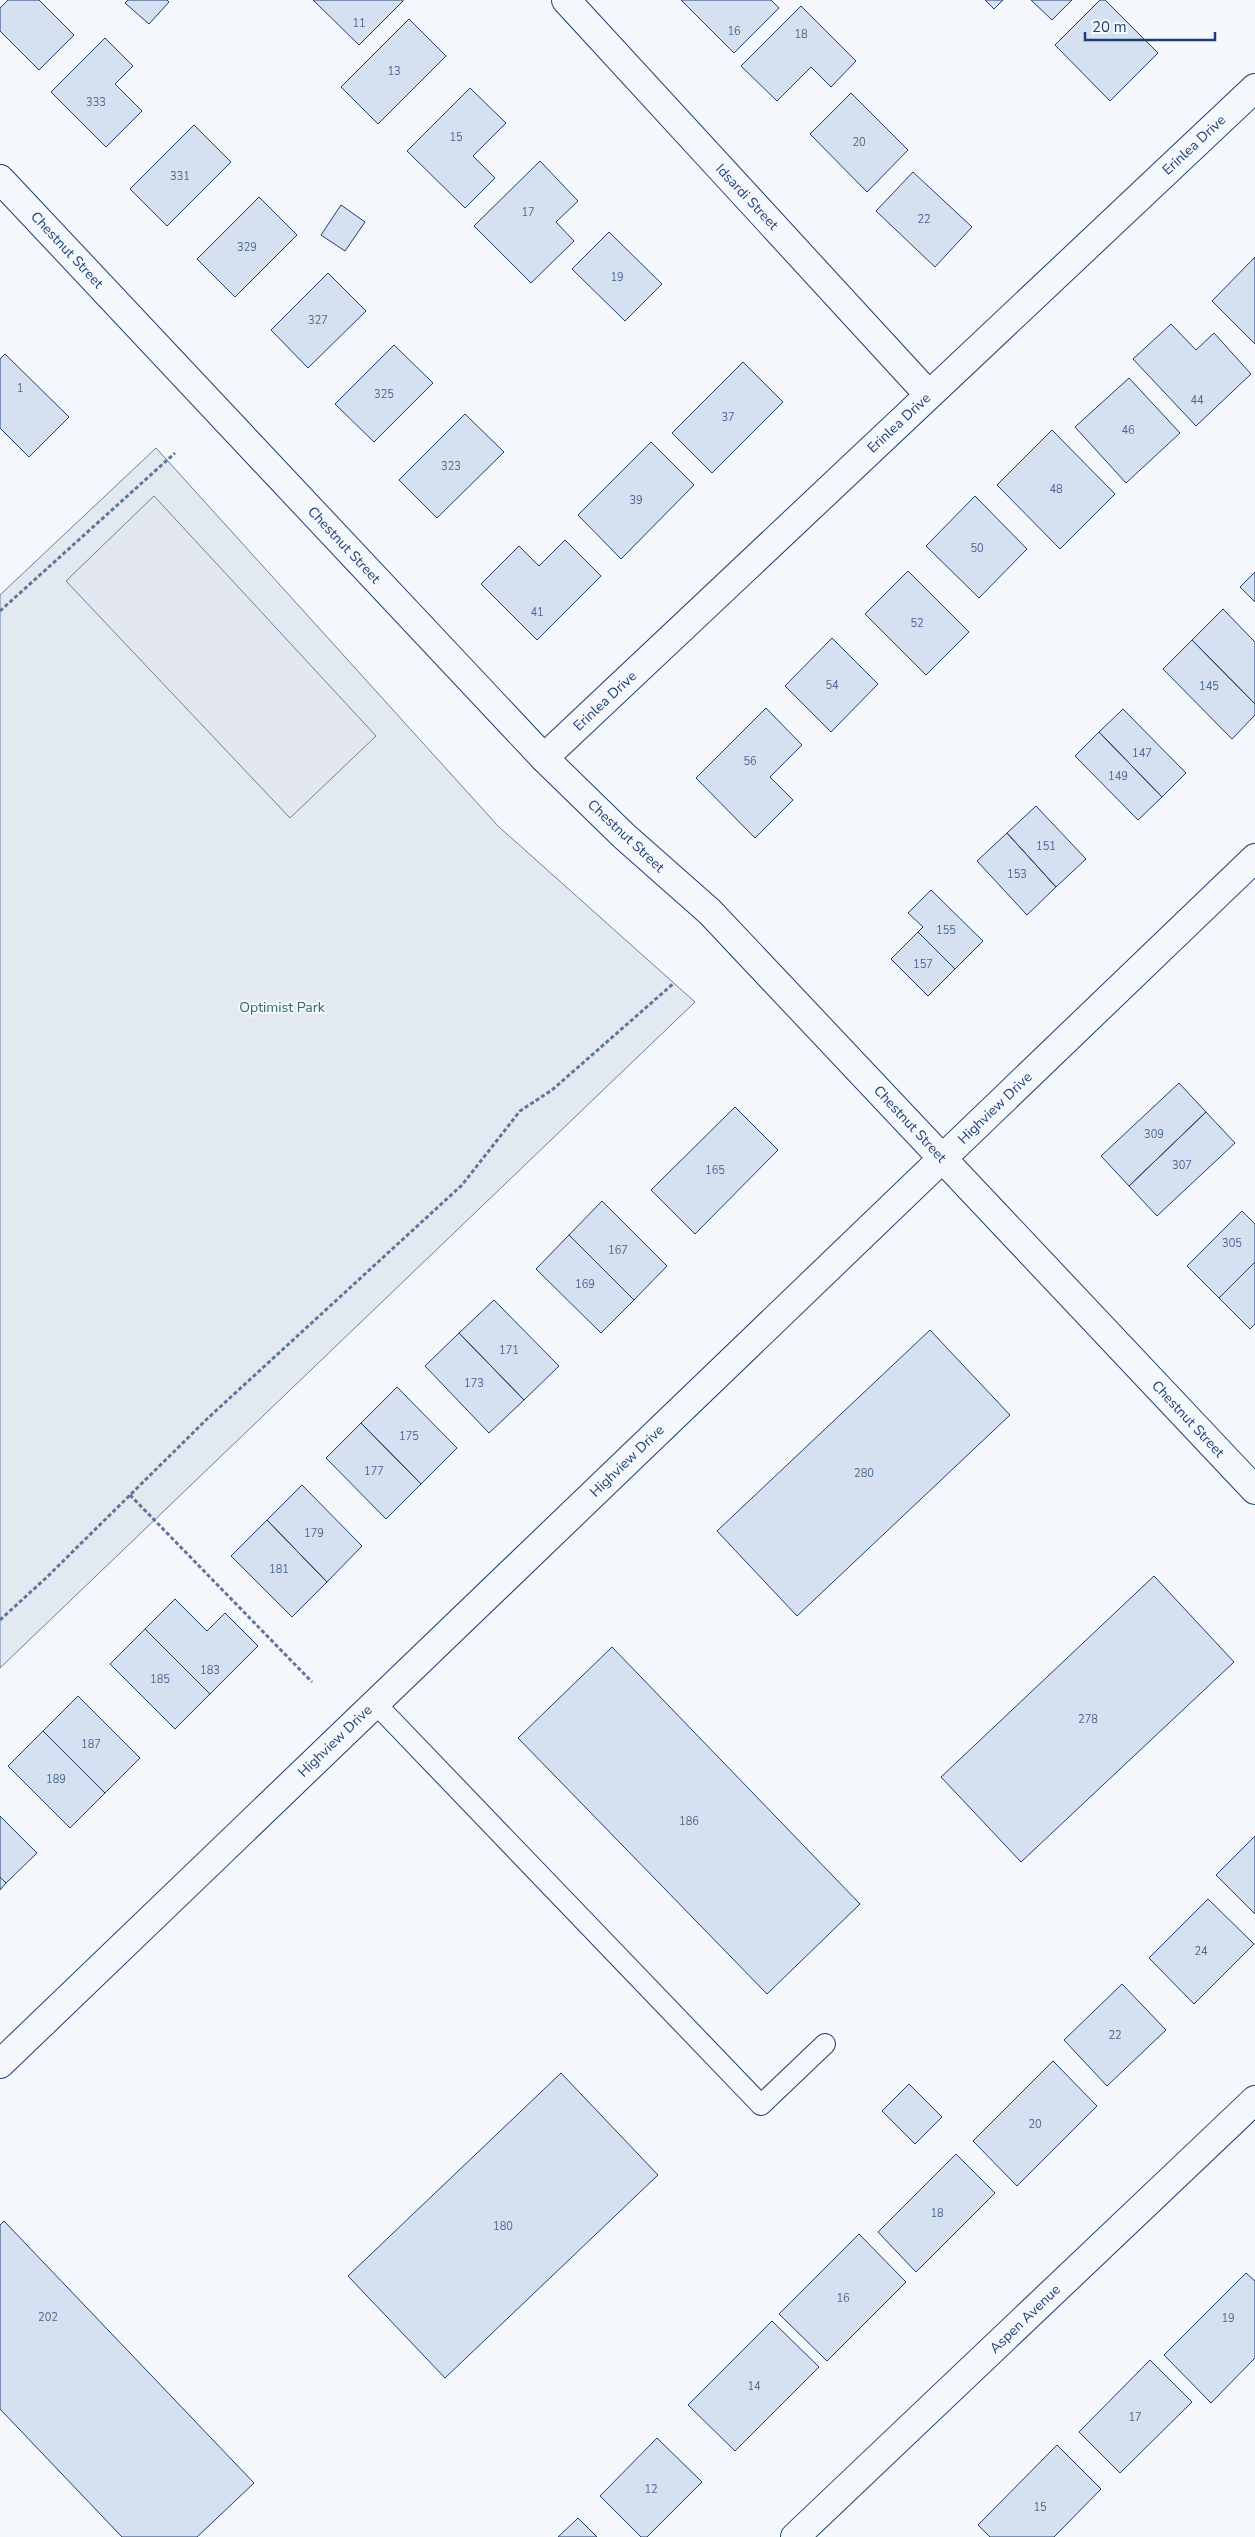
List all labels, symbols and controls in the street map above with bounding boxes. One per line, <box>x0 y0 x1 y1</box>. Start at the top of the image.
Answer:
scale bar <box>1085 10 1215 42</box>
house number: 11 <box>352 16 366 31</box>
text: 20 m <box>1092 17 1127 37</box>
house number: 16 <box>727 24 741 39</box>
house number: 18 <box>794 27 808 42</box>
house number: 13 <box>387 64 401 79</box>
house number: 333 <box>86 95 106 110</box>
street label: Erinlea Drive <box>1158 111 1230 179</box>
house number: 15 <box>449 130 463 145</box>
house number: 20 <box>852 135 866 150</box>
street label: Idsardi Street <box>711 160 783 234</box>
house number: 331 <box>170 169 190 184</box>
house number: 17 <box>521 205 535 220</box>
street label: Chestnut Street <box>26 207 108 293</box>
house number: 22 <box>917 212 931 227</box>
house number: 329 <box>237 240 257 255</box>
house number: 19 <box>610 270 624 285</box>
house number: 327 <box>308 313 328 328</box>
house number: 1 <box>17 381 23 396</box>
house number: 325 <box>374 387 394 402</box>
street label: Erinlea Drive <box>863 389 935 457</box>
house number: 44 <box>1190 393 1204 408</box>
house number: 37 <box>721 410 735 425</box>
house number: 46 <box>1121 423 1135 438</box>
house number: 323 <box>441 459 461 474</box>
house number: 48 <box>1049 482 1063 497</box>
house number: 39 <box>629 493 643 508</box>
street label: Chestnut Street <box>303 502 385 588</box>
house number: 50 <box>970 541 984 556</box>
house number: 41 <box>530 605 544 620</box>
house number: 52 <box>910 616 924 631</box>
street label: Erinlea Drive <box>569 667 641 735</box>
house number: 54 <box>825 678 839 693</box>
house number: 145 <box>1199 679 1219 694</box>
house number: 147 <box>1132 746 1152 761</box>
house number: 56 <box>743 754 757 769</box>
house number: 149 <box>1108 769 1128 784</box>
street label: Chestnut Street <box>583 795 669 877</box>
house number: 151 <box>1036 839 1056 854</box>
house number: 153 <box>1007 867 1027 882</box>
house number: 155 <box>936 923 956 938</box>
house number: 157 <box>913 957 933 972</box>
park label: Optimist Park <box>239 998 326 1017</box>
street label: Highview Drive <box>954 1068 1036 1148</box>
street label: Chestnut Street <box>869 1081 951 1167</box>
house number: 309 <box>1144 1127 1164 1142</box>
house number: 307 <box>1172 1158 1192 1173</box>
house number: 165 <box>705 1163 725 1178</box>
house number: 305 <box>1222 1236 1242 1251</box>
house number: 167 <box>608 1243 628 1258</box>
house number: 169 <box>575 1277 595 1292</box>
house number: 171 <box>499 1343 519 1358</box>
house number: 173 <box>464 1376 484 1391</box>
street label: Chestnut Street <box>1147 1376 1229 1462</box>
street label: Highview Drive <box>586 1421 668 1501</box>
house number: 175 <box>399 1429 419 1444</box>
house number: 177 <box>364 1464 384 1479</box>
house number: 280 <box>854 1466 874 1481</box>
house number: 179 <box>304 1526 324 1541</box>
house number: 181 <box>269 1562 289 1577</box>
house number: 183 <box>200 1663 220 1678</box>
house number: 185 <box>150 1672 170 1687</box>
street label: Highview Drive <box>294 1701 376 1781</box>
house number: 278 <box>1078 1712 1098 1727</box>
house number: 187 <box>81 1737 101 1752</box>
house number: 189 <box>46 1772 66 1787</box>
house number: 186 <box>679 1814 699 1829</box>
house number: 24 <box>1194 1944 1208 1959</box>
house number: 22 <box>1108 2028 1122 2043</box>
house number: 20 <box>1028 2117 1042 2132</box>
house number: 18 <box>930 2206 944 2221</box>
house number: 180 <box>493 2219 513 2234</box>
street label: Aspen Avenue <box>985 2280 1065 2358</box>
house number: 16 <box>836 2291 850 2306</box>
house number: 202 <box>38 2310 58 2325</box>
house number: 19 <box>1221 2311 1235 2326</box>
house number: 14 <box>747 2379 761 2394</box>
house number: 17 <box>1128 2410 1142 2425</box>
house number: 12 <box>644 2482 658 2497</box>
house number: 15 <box>1033 2500 1047 2515</box>

